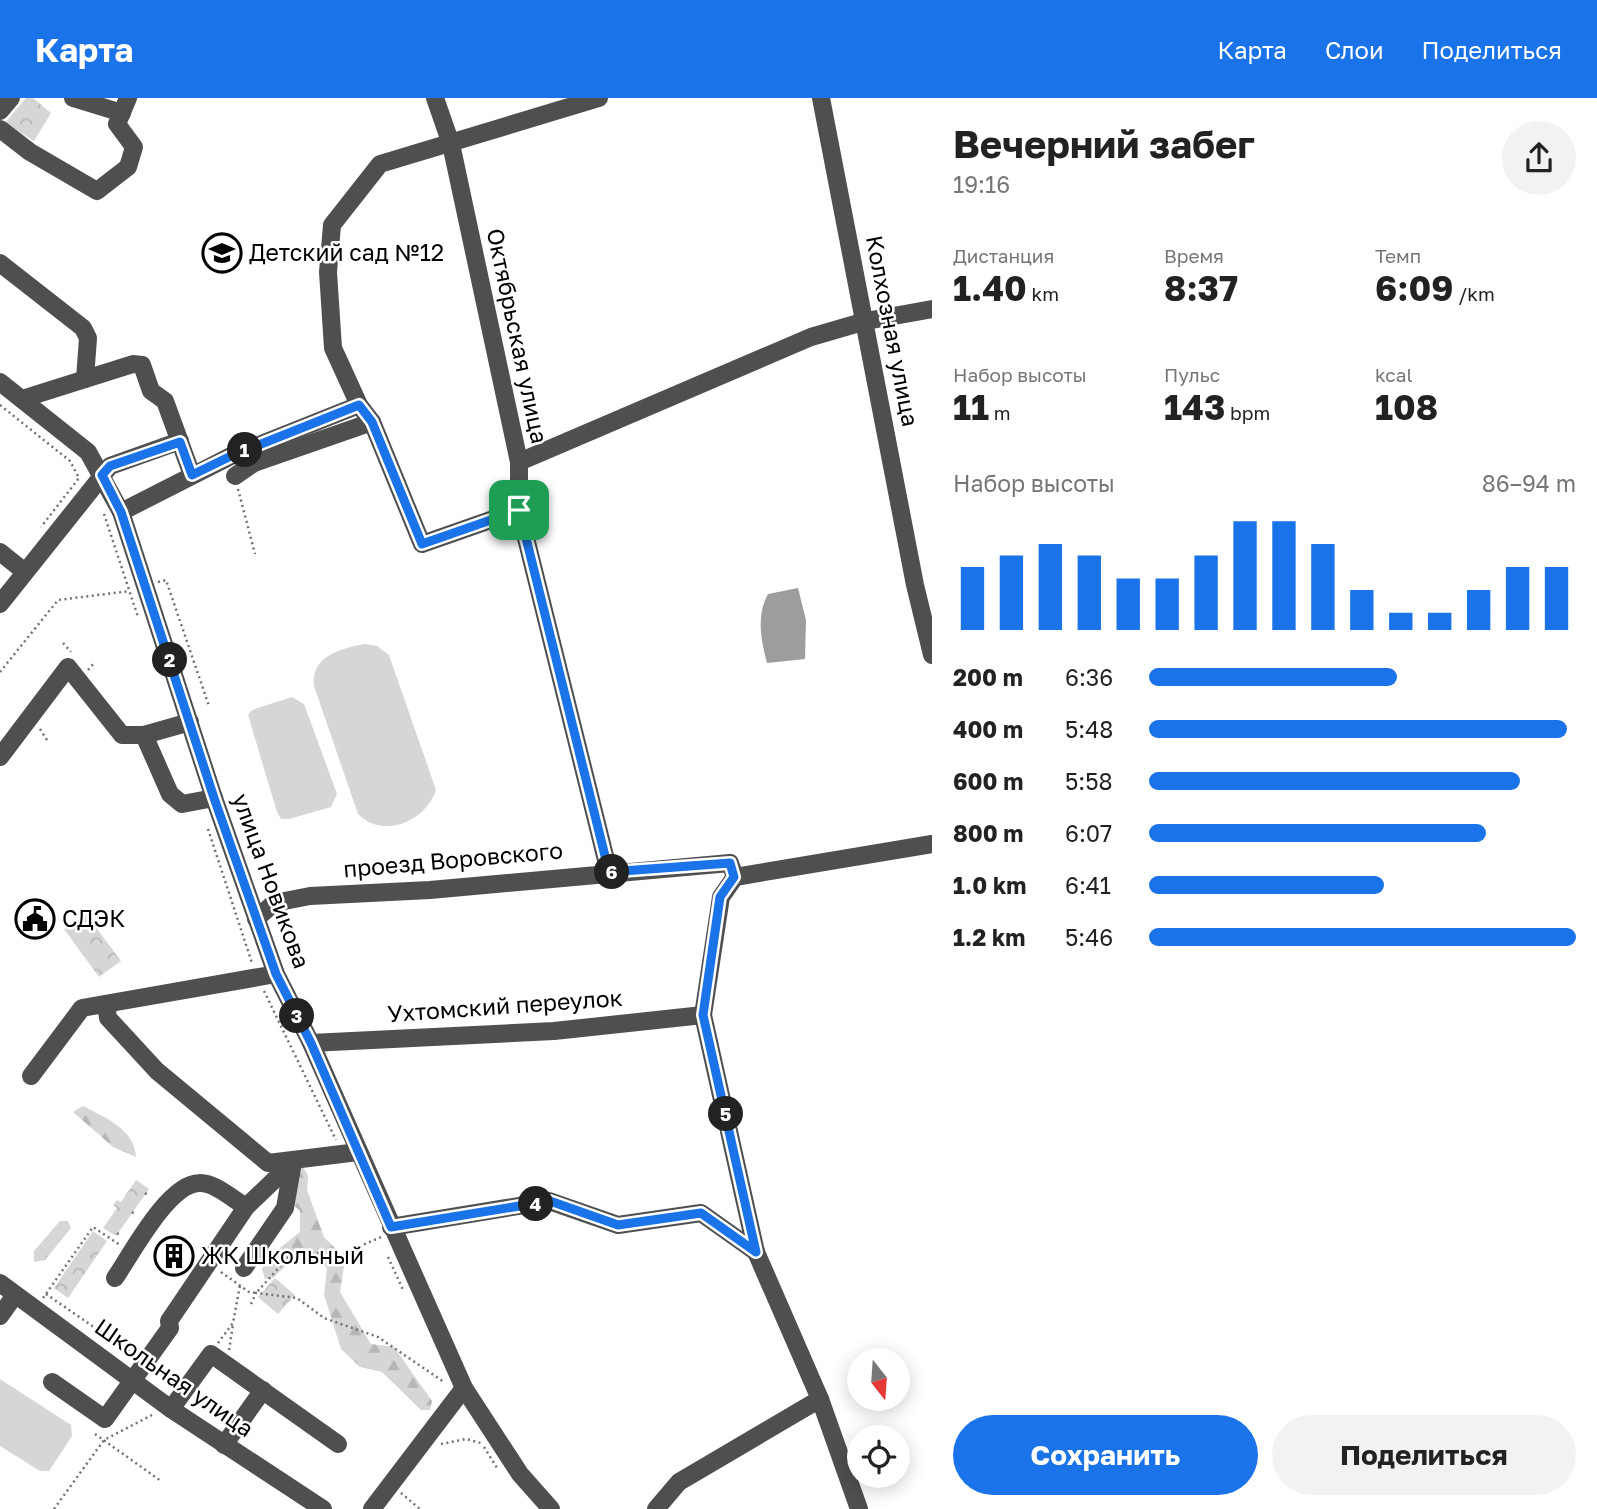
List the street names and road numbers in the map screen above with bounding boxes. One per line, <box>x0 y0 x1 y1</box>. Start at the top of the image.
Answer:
street label: Октябрьская улица <box>481 226 554 446</box>
street label: Колхозная улица <box>861 233 925 429</box>
street label: улица Новикова <box>227 789 317 972</box>
street label: проезд Воровского <box>342 835 564 883</box>
street label: Ухтомский переулок <box>386 983 623 1027</box>
street label: Школьная улица <box>90 1312 259 1442</box>

